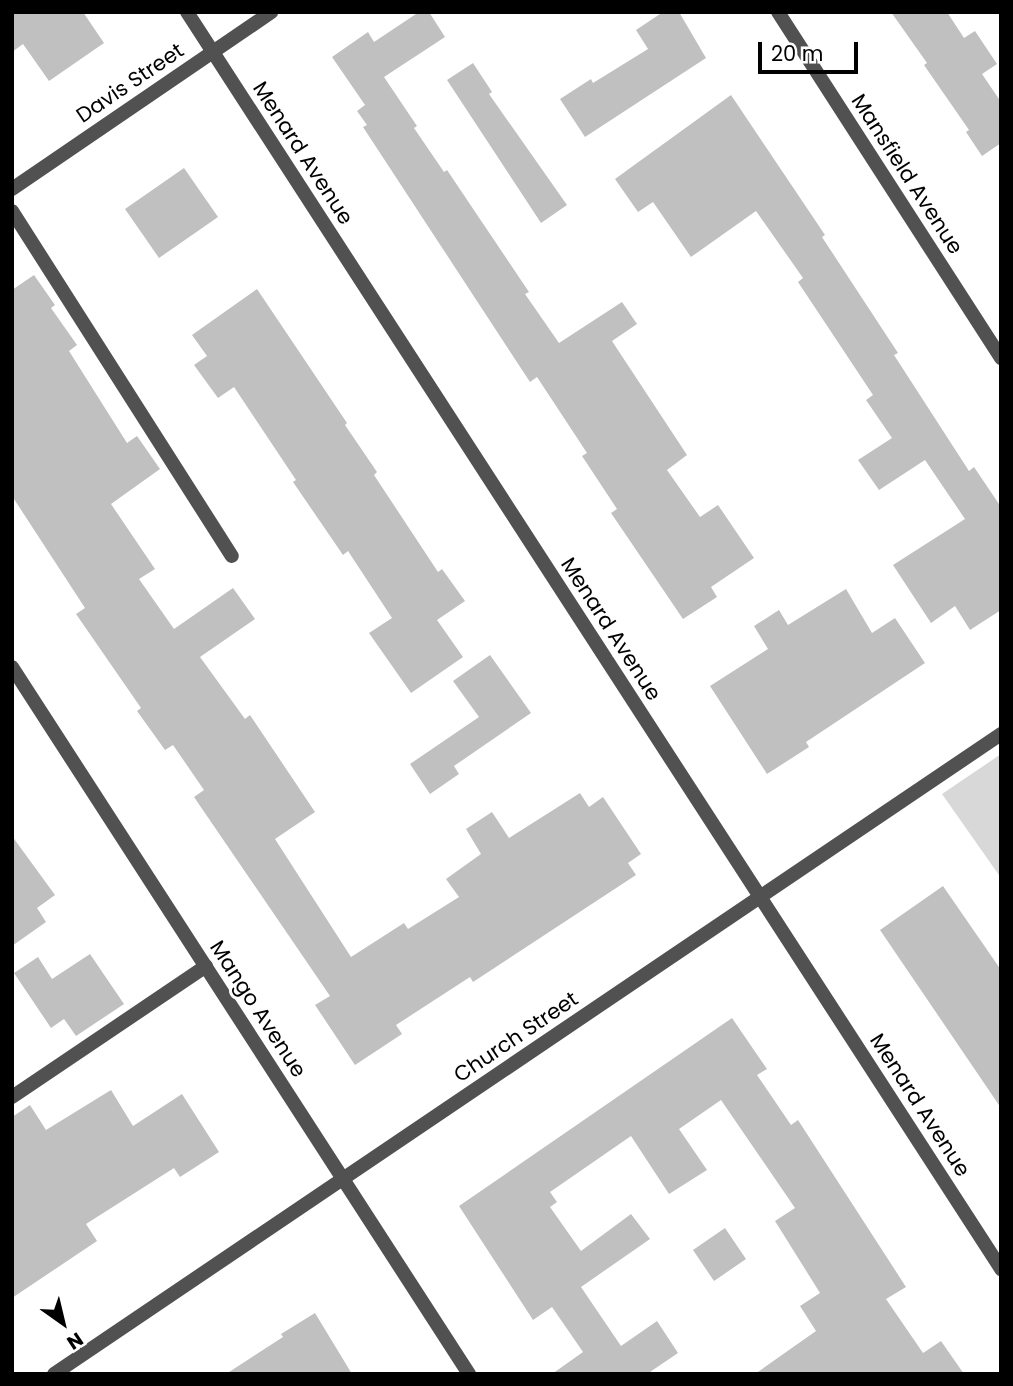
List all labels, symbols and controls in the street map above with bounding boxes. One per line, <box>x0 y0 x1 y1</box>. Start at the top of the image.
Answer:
scale bar <box>761 28 861 72</box>
street label: Davis Street <box>72 38 188 128</box>
text: 20 m <box>771 39 824 68</box>
street label: Menard Avenue <box>247 77 359 229</box>
street label: Mansfield Avenue <box>846 89 968 259</box>
street label: Menard Avenue <box>555 553 667 705</box>
street label: Mango Avenue <box>204 936 312 1082</box>
street label: Church Street <box>449 986 583 1088</box>
street label: Menard Avenue <box>864 1029 976 1181</box>
north arrow <box>28 1288 98 1358</box>
text: N <box>62 1326 89 1356</box>

